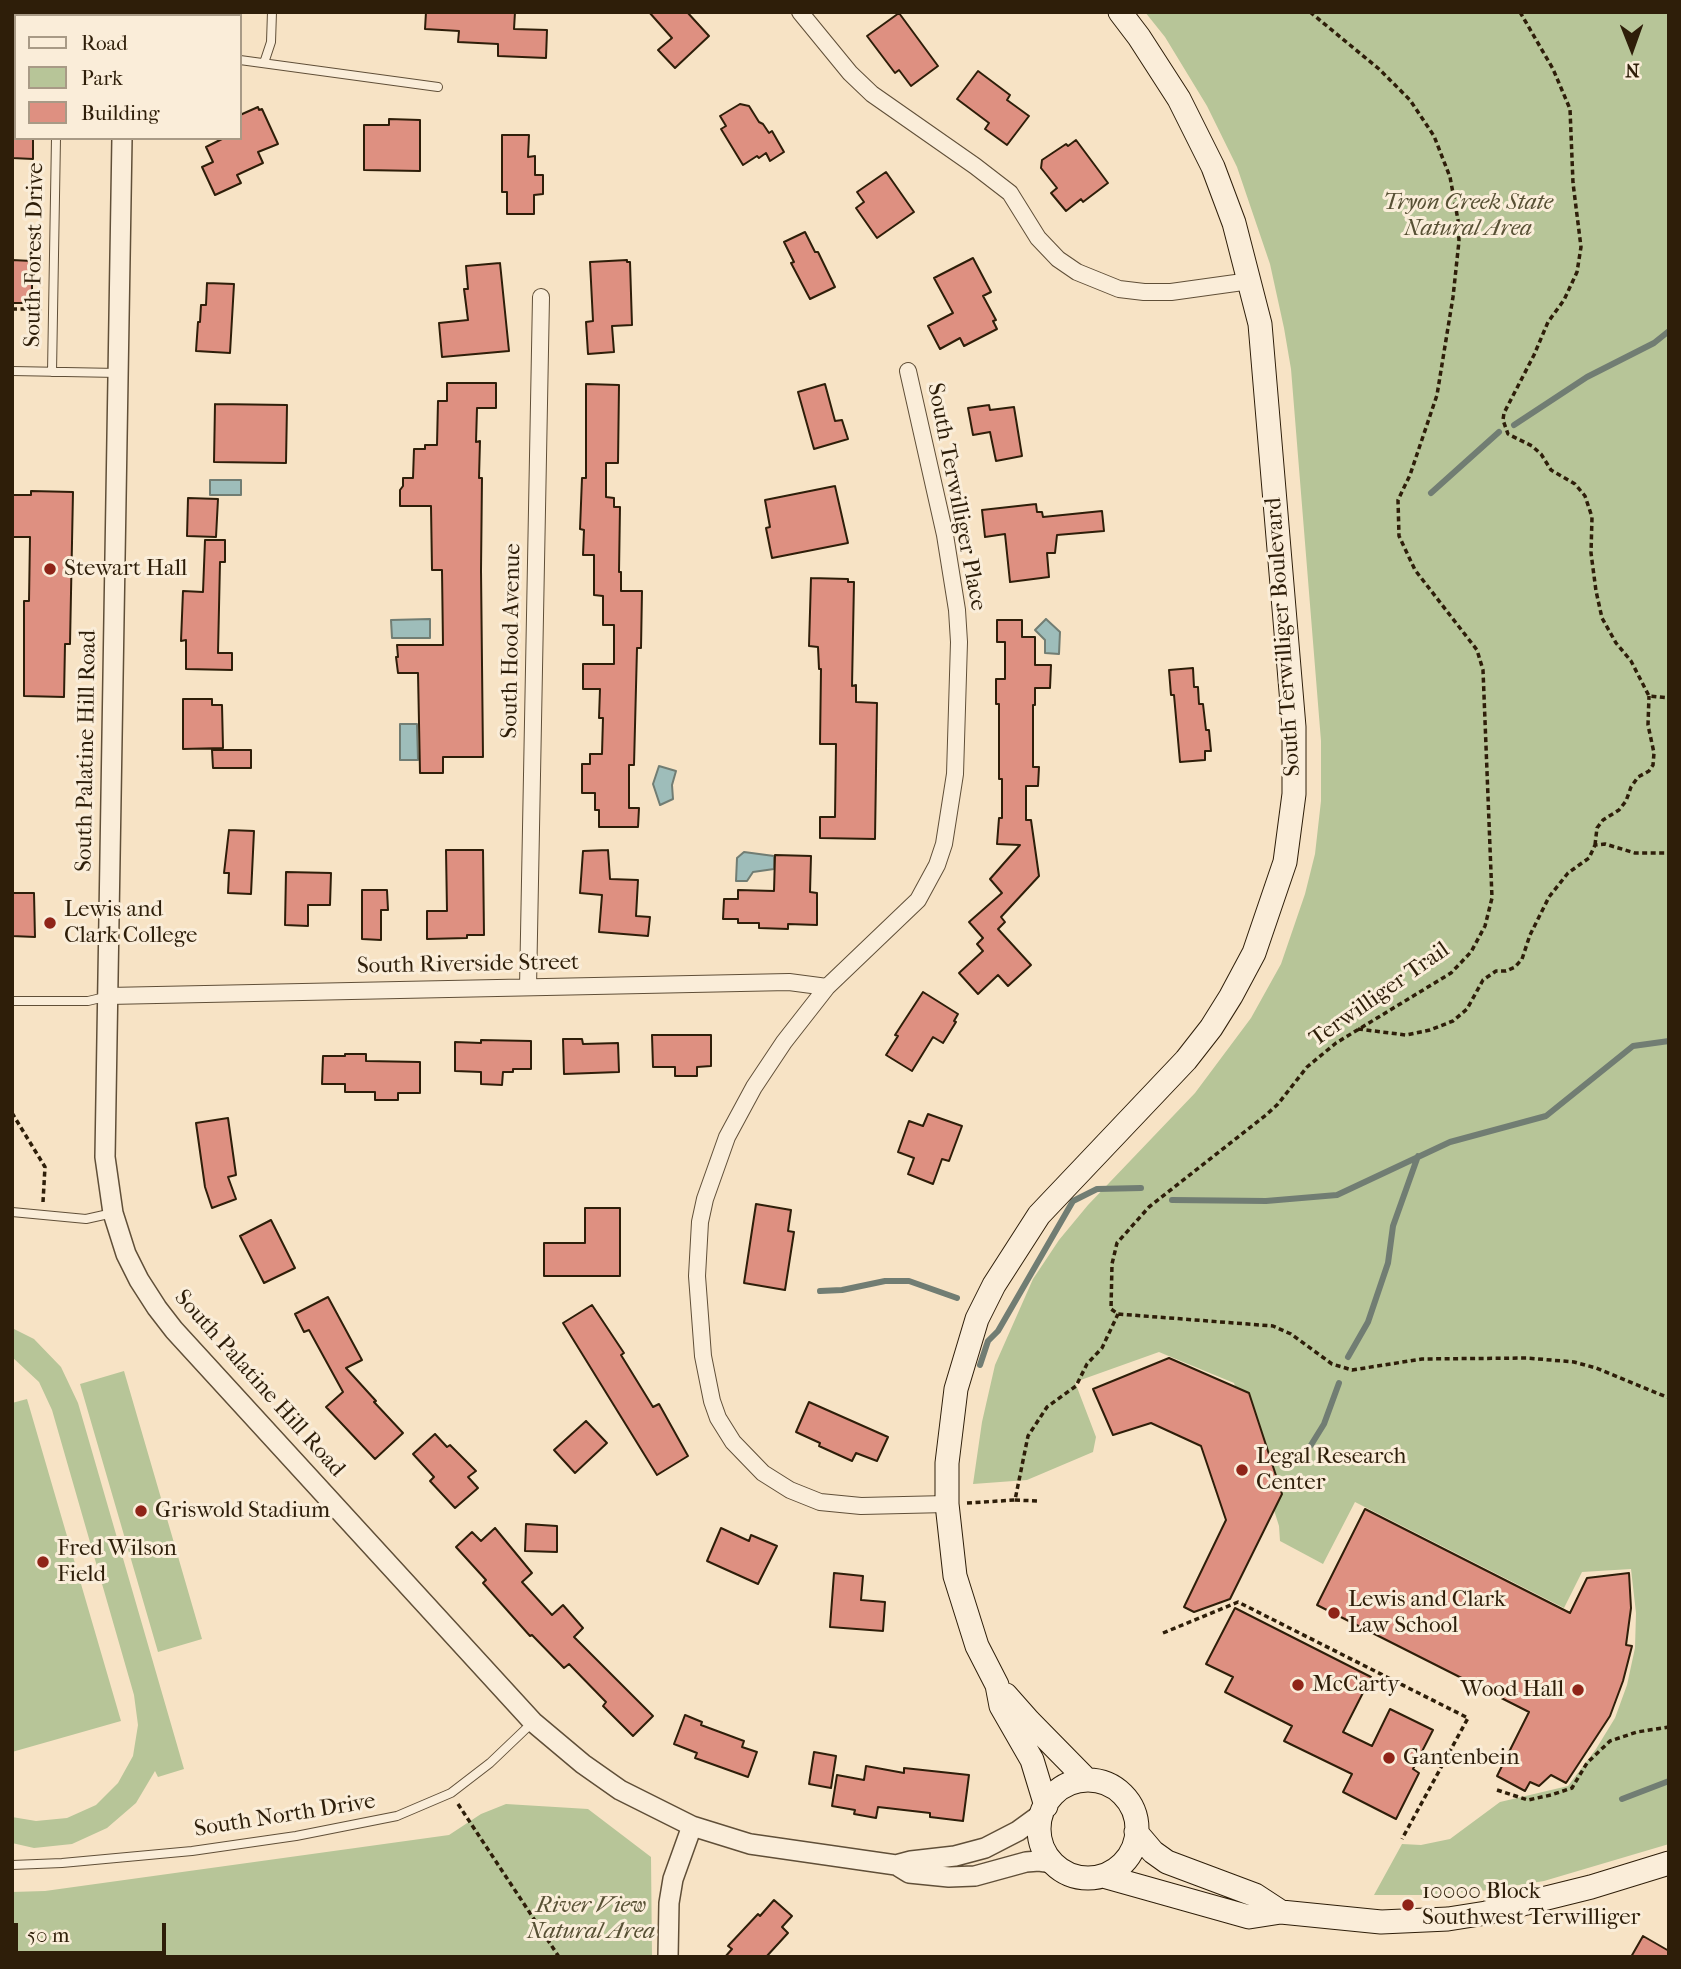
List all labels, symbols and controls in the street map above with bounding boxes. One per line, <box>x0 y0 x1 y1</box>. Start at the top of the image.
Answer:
legend <box>14 14 242 140</box>
north arrow <box>1597 14 1667 84</box>
text: Road <box>81 31 128 55</box>
text: N <box>1625 59 1640 81</box>
text: Park <box>81 66 123 90</box>
text: Building <box>81 101 159 125</box>
street label: South Forest Drive <box>20 162 50 348</box>
park label: Tryon Creek State Natural Area <box>1383 189 1553 243</box>
street label: South Terwilliger Place <box>920 381 992 613</box>
street label: South Terwilliger Boulevard <box>1260 497 1308 777</box>
street label: South Hood Avenue <box>496 543 528 739</box>
place label: Stewart Hall <box>64 555 187 583</box>
marker: Stewart Hall <box>42 561 58 577</box>
street label: South Palatine Hill Road <box>71 630 103 872</box>
place label: Lewis and Clark College <box>64 896 197 950</box>
marker: Lewis and Clark College <box>42 915 58 931</box>
street label: Terwilliger Trail <box>1305 937 1455 1053</box>
street label: South Riverside Street <box>357 949 579 981</box>
street label: South Palatine Hill Road <box>168 1285 350 1483</box>
place label: Legal Research Center <box>1256 1443 1407 1497</box>
marker: Legal Research Center <box>1234 1462 1250 1478</box>
place label: Griswold Stadium <box>155 1497 330 1525</box>
marker: Griswold Stadium <box>133 1503 149 1519</box>
place label: Fred Wilson Field <box>57 1535 177 1589</box>
marker: Fred Wilson Field <box>35 1554 51 1570</box>
place label: Lewis and Clark Law School <box>1348 1586 1506 1640</box>
marker: Lewis and Clark Law School <box>1326 1605 1342 1621</box>
place label: McCarty <box>1312 1671 1399 1699</box>
place label: Wood Hall <box>1461 1676 1564 1704</box>
marker: McCarty <box>1290 1677 1306 1693</box>
marker: Wood Hall <box>1570 1682 1586 1698</box>
place label: Gantenbein <box>1403 1744 1519 1772</box>
marker: Gantenbein <box>1381 1750 1397 1766</box>
street label: South North Drive <box>192 1788 378 1844</box>
place label: 10000 Block Southwest Terwilliger <box>1422 1878 1640 1932</box>
park label: River View Natural Area <box>527 1892 655 1946</box>
marker: 10000 Block Southwest Terwilliger <box>1400 1897 1416 1913</box>
scale bar <box>18 1910 170 1954</box>
text: 50 m <box>27 1923 70 1947</box>

